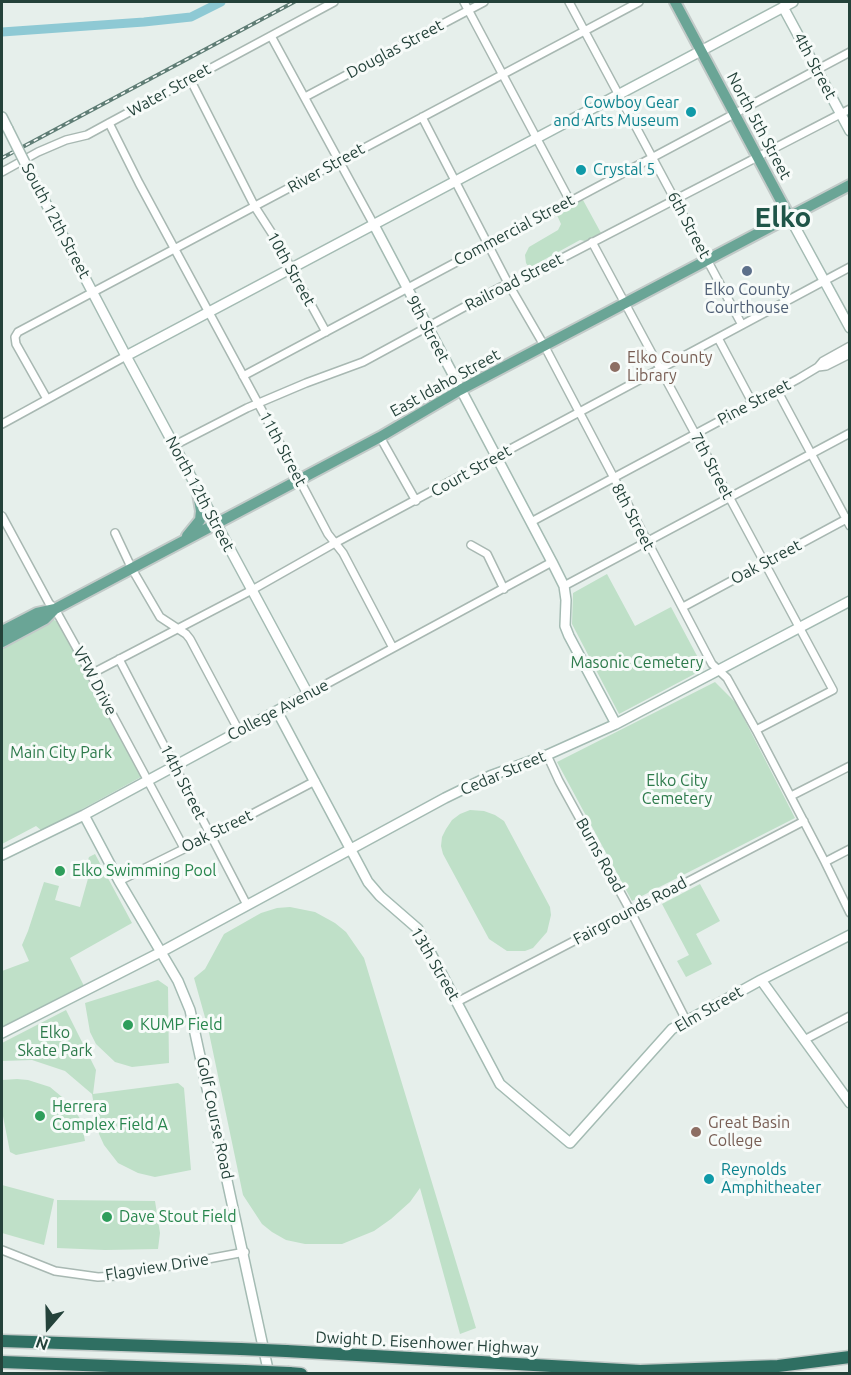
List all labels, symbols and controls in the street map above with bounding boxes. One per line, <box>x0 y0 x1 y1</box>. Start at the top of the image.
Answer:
street label: Douglas Street <box>343 15 447 83</box>
street label: 4th Street <box>789 29 841 103</box>
street label: Water Street <box>124 59 214 121</box>
street label: North 5th Street <box>723 69 795 183</box>
place label: Cowboy Gear and Arts Museum <box>553 93 679 131</box>
marker: Cowboy Gear and Arts Museum <box>684 105 698 119</box>
street label: River Street <box>284 139 368 197</box>
street label: South 12th Street <box>18 160 94 282</box>
place label: Crystal 5 <box>593 160 655 180</box>
marker: Crystal 5 <box>574 163 588 177</box>
street label: 6th Street <box>663 188 715 262</box>
street label: Commercial Street <box>450 190 578 270</box>
district label: Elko <box>755 201 811 235</box>
street label: 10th Street <box>263 229 319 309</box>
street label: Railroad Street <box>462 249 566 315</box>
marker: Elko County Courthouse <box>740 264 754 278</box>
place label: Elko County Courthouse <box>704 280 790 318</box>
street label: 9th Street <box>402 292 454 366</box>
street label: East Idaho Street <box>387 345 503 421</box>
place label: Elko County Library <box>627 348 712 386</box>
marker: Elko County Library <box>608 360 622 374</box>
street label: Pine Street <box>714 375 794 429</box>
street label: 11th Street <box>255 408 311 490</box>
street label: 7th Street <box>686 429 738 503</box>
street label: North 12th Street <box>162 433 238 555</box>
street label: Court Street <box>427 441 515 501</box>
street label: 8th Street <box>607 480 659 554</box>
street label: Oak Street <box>727 535 805 589</box>
street label: VFW Drive <box>69 643 121 719</box>
park label: Masonic Cemetery <box>570 653 704 673</box>
street label: College Avenue <box>224 675 332 745</box>
street label: 14th Street <box>156 741 210 823</box>
park label: Main City Park <box>10 743 112 763</box>
street label: Cedar Street <box>458 746 548 800</box>
park label: Elko City Cemetery <box>642 771 712 809</box>
street label: Oak Street <box>178 805 256 857</box>
street label: Burns Road <box>572 814 628 896</box>
place label: Elko Swimming Pool <box>72 861 216 881</box>
marker: Elko Swimming Pool <box>53 864 67 878</box>
street label: Fairgrounds Road <box>570 873 690 949</box>
street label: 13th Street <box>406 924 464 1004</box>
street label: Elm Street <box>672 982 746 1036</box>
place label: KUMP Field <box>140 1015 222 1035</box>
marker: KUMP Field <box>121 1018 135 1032</box>
park label: Elko Skate Park <box>17 1023 93 1061</box>
street label: Golf Course Road <box>193 1055 237 1181</box>
place label: Herrera Complex Field A <box>52 1097 168 1135</box>
marker: Herrera Complex Field A <box>33 1109 47 1123</box>
place label: Great Basin College <box>708 1113 790 1151</box>
marker: Great Basin College <box>689 1125 703 1139</box>
place label: Reynolds Amphitheater <box>721 1160 821 1198</box>
marker: Reynolds Amphitheater <box>702 1172 716 1186</box>
place label: Dave Stout Field <box>119 1207 237 1227</box>
marker: Dave Stout Field <box>100 1210 114 1224</box>
street label: Flagview Drive <box>104 1249 210 1285</box>
north arrow <box>18 1297 78 1357</box>
street label: Dwight D. Eisenhower Highway <box>315 1328 539 1358</box>
text: N <box>33 1333 51 1354</box>

